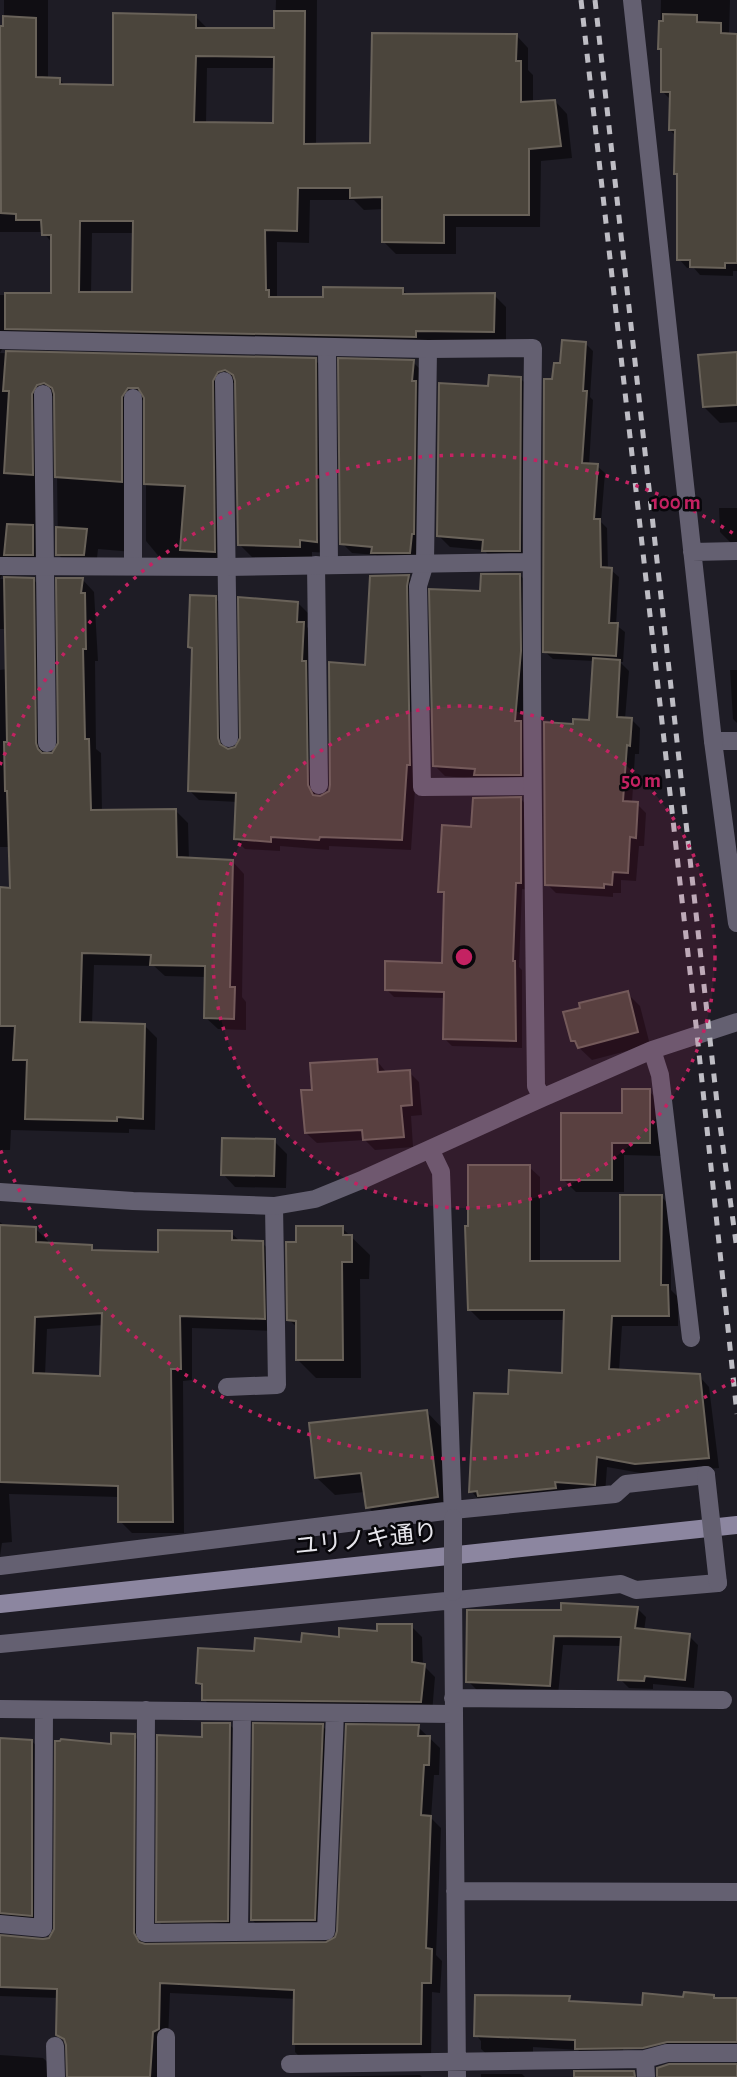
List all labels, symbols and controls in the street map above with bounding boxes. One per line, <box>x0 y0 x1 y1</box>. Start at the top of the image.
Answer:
text: 100 m <box>651 492 701 513</box>
text: 50 m <box>621 770 661 791</box>
centre of rings <box>452 945 476 969</box>
street label: ユリノキ通り <box>293 1520 439 1559</box>

